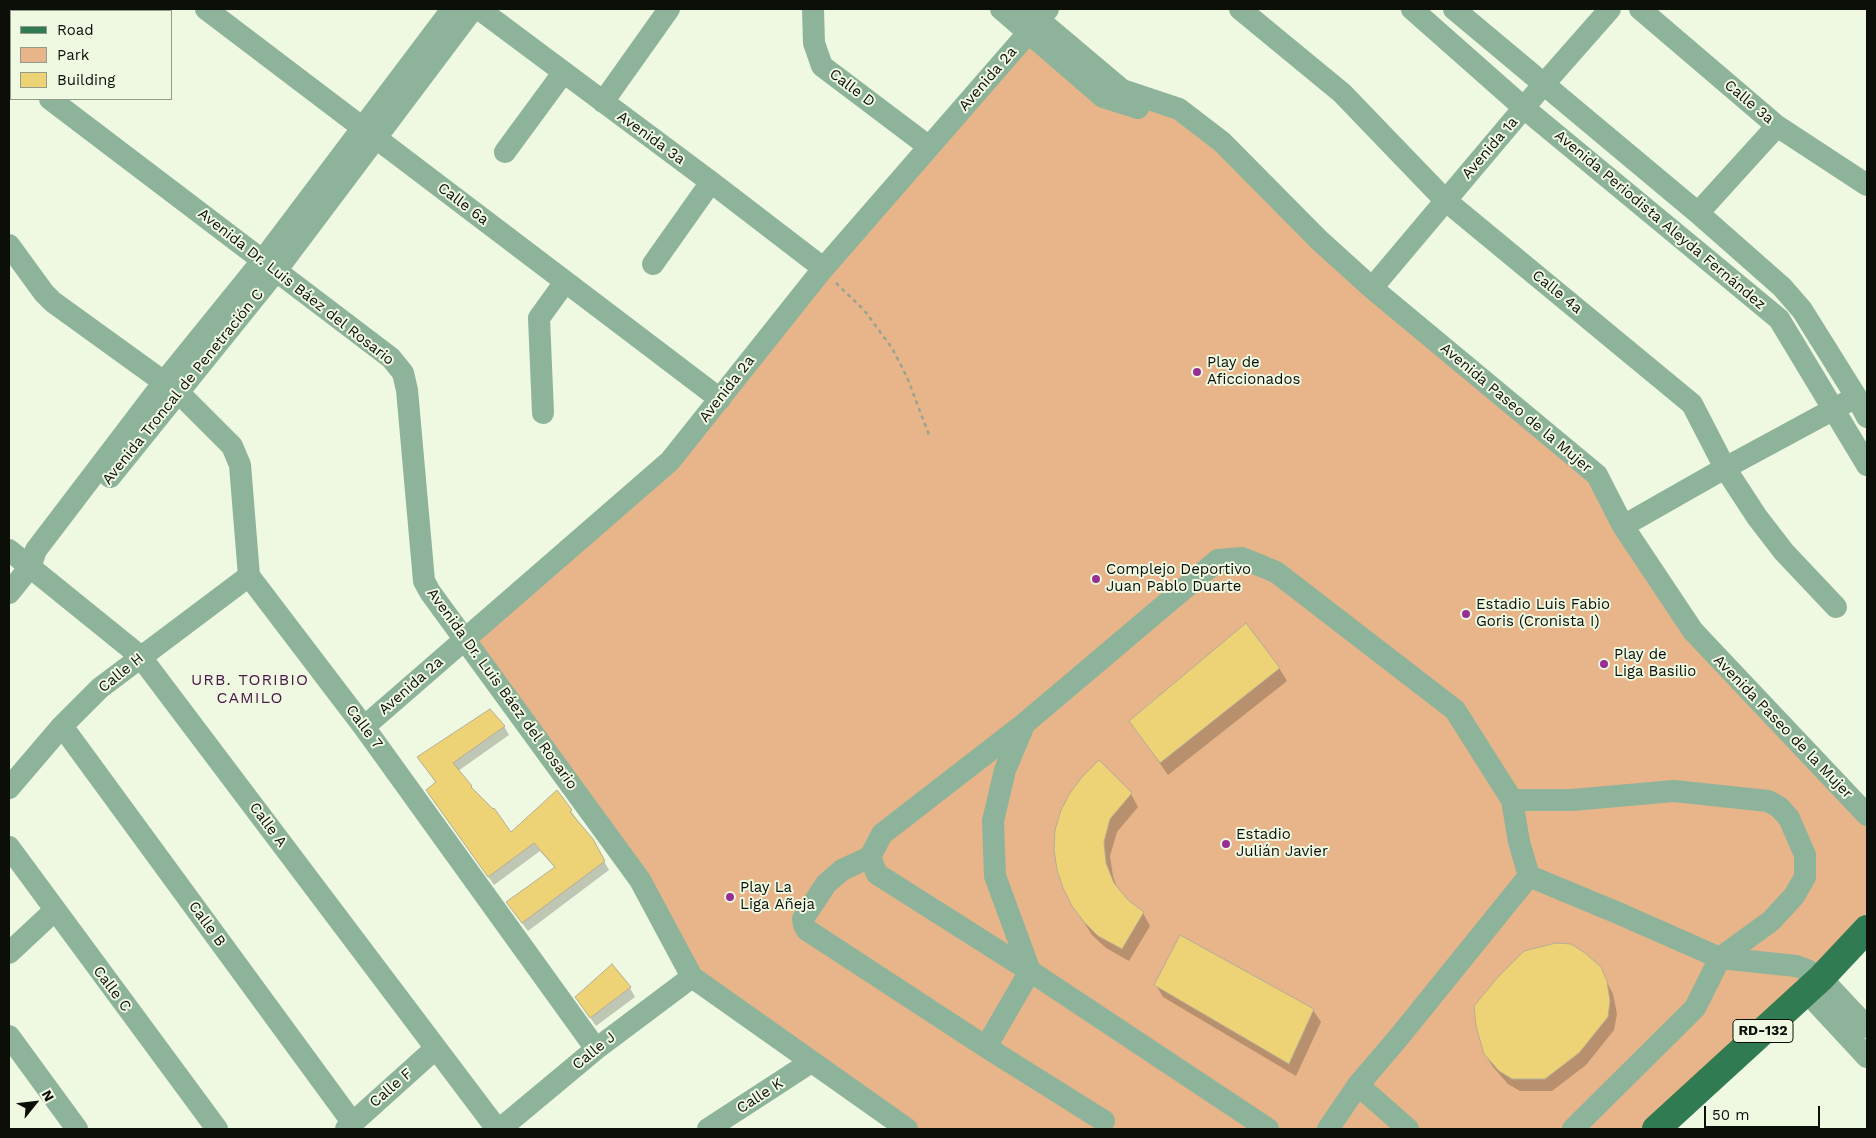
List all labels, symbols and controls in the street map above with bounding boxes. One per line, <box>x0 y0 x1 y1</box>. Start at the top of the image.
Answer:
legend <box>10 10 172 100</box>
text: Road <box>57 21 94 39</box>
street label: Avenida 2a <box>955 43 1021 115</box>
text: Park <box>57 46 89 64</box>
street label: Calle D <box>826 65 878 111</box>
text: Building <box>57 71 115 89</box>
street label: Calle 3a <box>1721 76 1777 128</box>
street label: Avenida 3a <box>614 107 688 169</box>
street label: Avenida 1a <box>1458 113 1522 183</box>
street label: Avenida Periodista Aleyda Fernández <box>1551 126 1769 314</box>
street label: Calle 6a <box>434 179 492 229</box>
street label: Avenida Dr. Luis Báez del Rosario <box>194 205 398 369</box>
street label: Calle 4a <box>1528 266 1586 318</box>
street label: Avenida Troncal de Penetración C <box>99 286 267 488</box>
street label: Avenida Paseo de la Mujer <box>1436 339 1596 477</box>
street label: Avenida 2a <box>695 352 759 426</box>
place label: Play de Aficcionados <box>1207 354 1300 389</box>
marker: Play de Aficcionados <box>1191 366 1203 378</box>
place label: Complejo Deportivo Juan Pablo Duarte <box>1106 561 1251 596</box>
marker: Complejo Deportivo Juan Pablo Duarte <box>1090 573 1102 585</box>
street label: Avenida Dr. Luis Báez del Rosario <box>423 585 581 793</box>
place label: Estadio Luis Fabio Goris (Cronista I) <box>1476 596 1610 631</box>
marker: Estadio Luis Fabio Goris (Cronista I) <box>1460 608 1472 620</box>
place label: Play de Liga Basilio <box>1614 646 1696 681</box>
street label: Calle H <box>95 649 147 697</box>
street label: Avenida Paseo de la Mujer <box>1710 651 1856 803</box>
street label: Avenida 2a <box>375 653 447 719</box>
marker: Play de Liga Basilio <box>1598 658 1610 670</box>
district label: URB. TORIBIO CAMILO <box>190 670 310 708</box>
street label: Calle 7 <box>342 702 386 752</box>
street label: Calle A <box>245 799 291 851</box>
place label: Estadio Julián Javier <box>1236 826 1328 861</box>
marker: Estadio Julián Javier <box>1220 838 1232 850</box>
place label: Play La Liga Añeja <box>740 879 815 914</box>
marker: Play La Liga Añeja <box>724 891 736 903</box>
street label: Calle B <box>185 898 229 950</box>
street label: Calle C <box>89 963 135 1015</box>
road number: RD-132 <box>1733 1019 1793 1042</box>
street label: Calle J <box>569 1028 619 1074</box>
street label: Calle F <box>366 1065 416 1111</box>
street label: Calle K <box>733 1074 787 1118</box>
north arrow <box>10 1078 60 1128</box>
text: N <box>39 1087 58 1104</box>
scale bar <box>1706 1096 1822 1128</box>
text: 50 m <box>1712 1106 1749 1124</box>

